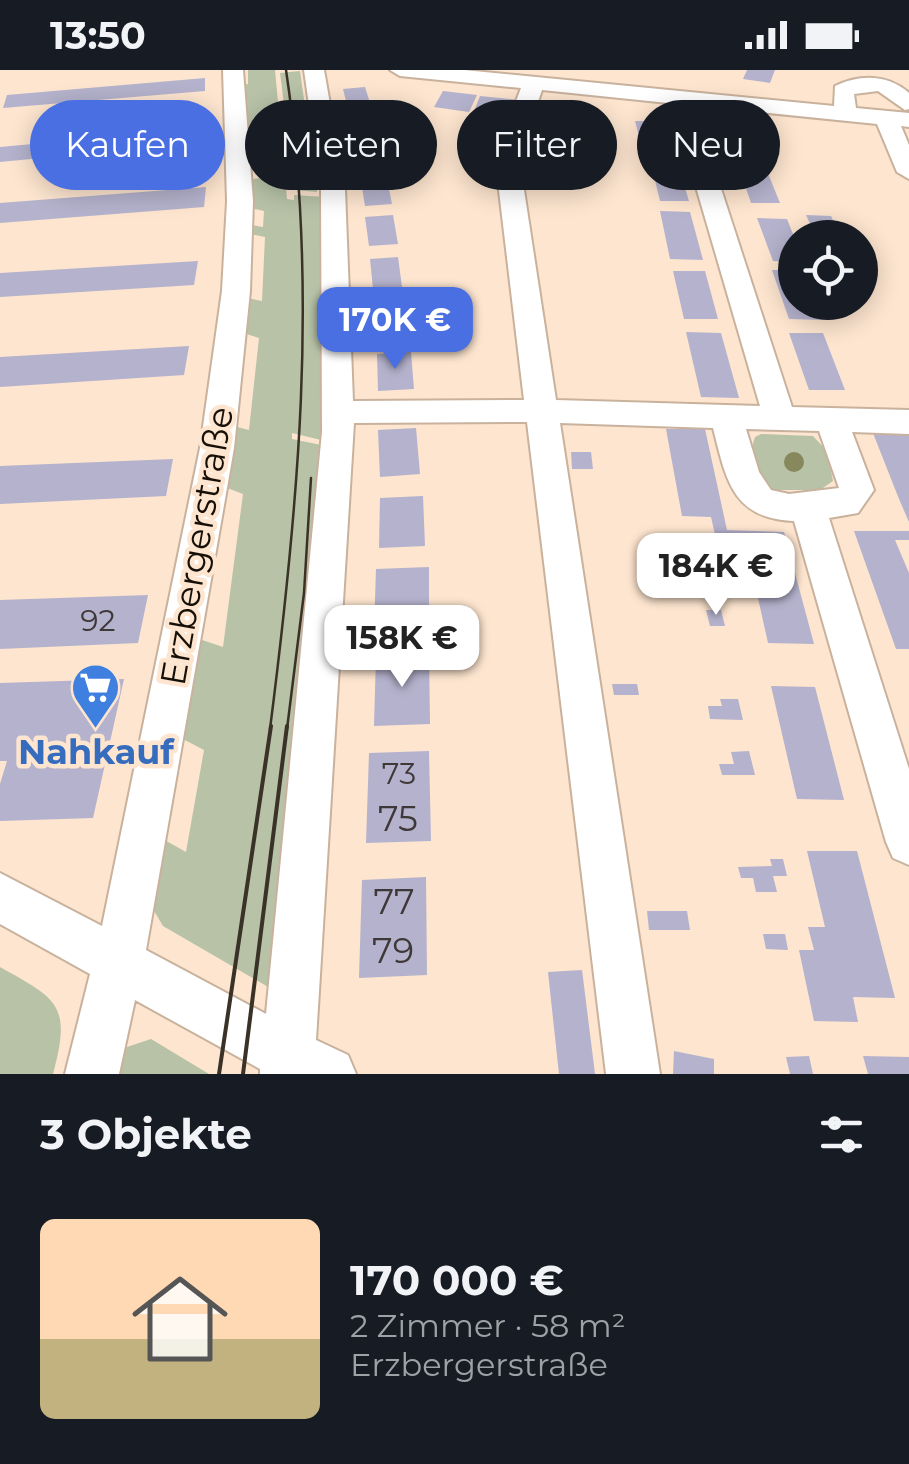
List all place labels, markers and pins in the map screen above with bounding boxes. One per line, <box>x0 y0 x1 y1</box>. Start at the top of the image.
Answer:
pin: 170K € <box>314 287 476 372</box>
pin: 184K € <box>635 533 797 618</box>
pin: 158K € <box>321 605 483 690</box>
supermarket icon: Nahkauf <box>70 662 122 730</box>
place label: Nahkauf <box>18 730 175 773</box>

